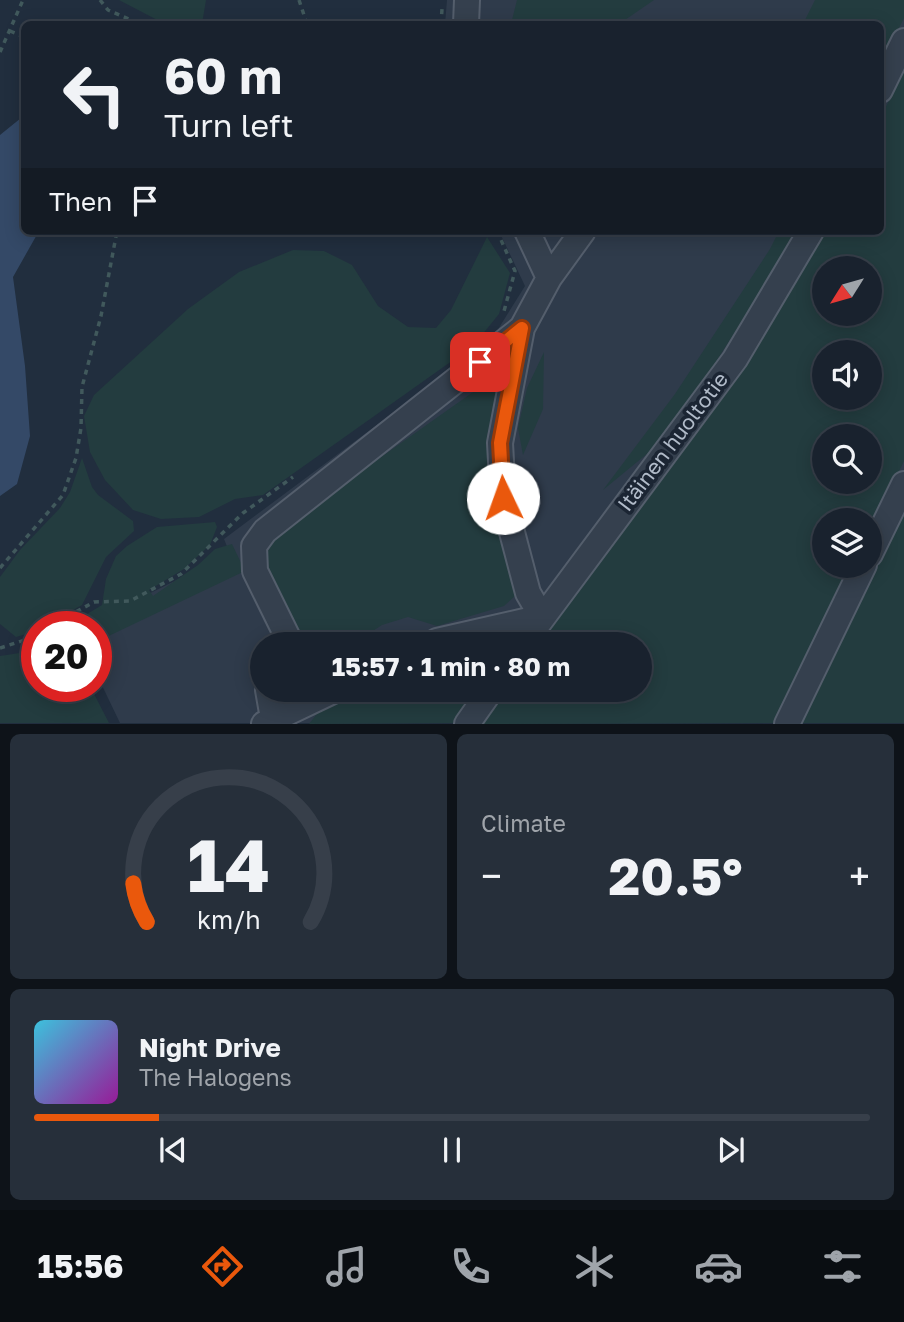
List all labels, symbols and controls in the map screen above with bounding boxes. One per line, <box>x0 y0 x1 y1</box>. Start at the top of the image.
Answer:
text: 60 m <box>164 46 282 105</box>
icon: left <box>49 49 140 140</box>
text: Turn left <box>164 106 293 144</box>
icon: arrive <box>126 182 164 220</box>
text: Then <box>49 186 112 217</box>
north arrow <box>812 256 882 326</box>
map controls <box>812 256 882 578</box>
pin <box>450 332 510 392</box>
button: sound <box>812 340 882 410</box>
icon: arrive <box>461 343 499 381</box>
street label: Itäinen huoltotie <box>611 367 733 516</box>
button: search <box>812 424 882 494</box>
position arrow <box>466 461 540 535</box>
button: layers <box>812 508 882 578</box>
speed limit sign: 20 <box>21 611 112 702</box>
text: 15:57 · 1 min · 80 m <box>332 651 570 682</box>
text: Climate <box>481 809 566 837</box>
text: 14 <box>187 822 270 909</box>
text: 20.5° <box>608 844 743 906</box>
text: − <box>481 853 502 898</box>
text: + <box>849 853 870 898</box>
text: km/h <box>197 904 260 935</box>
text: Night Drive <box>139 1032 281 1063</box>
text: The Halogens <box>139 1063 292 1091</box>
icon: previous <box>154 1131 192 1169</box>
icon: pause <box>433 1131 471 1169</box>
icon: next <box>712 1131 750 1169</box>
icon: directions <box>198 1242 247 1291</box>
icon: music <box>322 1242 371 1291</box>
icon: phone <box>446 1242 495 1291</box>
icon: climate <box>570 1242 619 1291</box>
icon: car <box>694 1242 743 1291</box>
icon: filters <box>818 1242 867 1291</box>
text: 15:56 <box>37 1247 124 1285</box>

